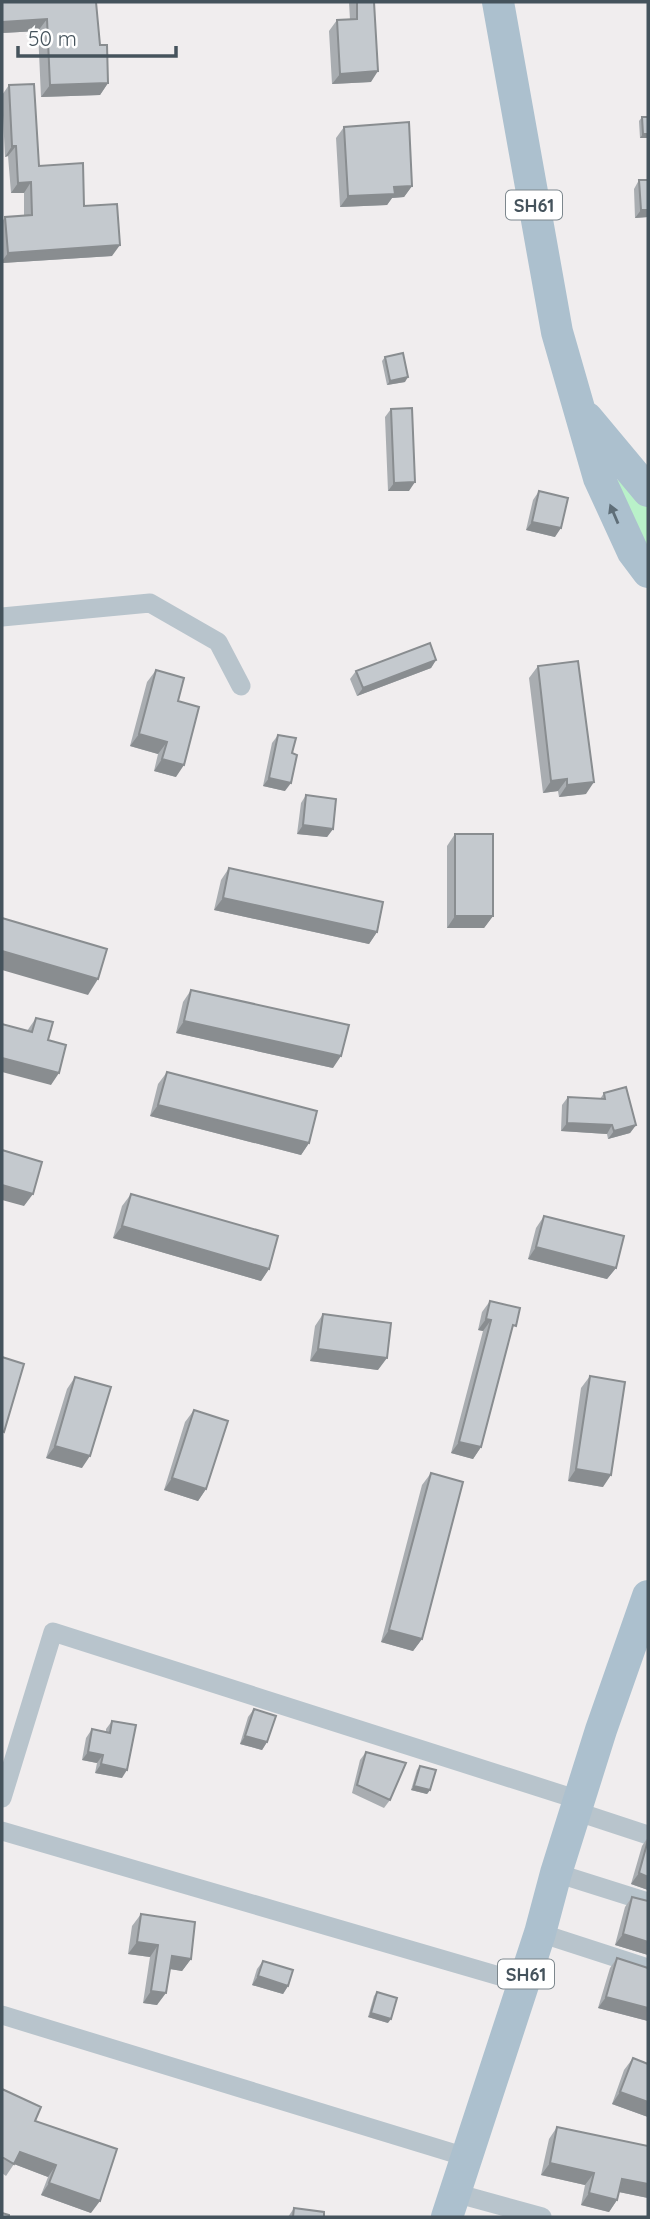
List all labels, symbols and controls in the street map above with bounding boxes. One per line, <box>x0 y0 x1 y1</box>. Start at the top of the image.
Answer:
scale bar <box>18 14 175 58</box>
text: 50 m <box>28 25 77 51</box>
road number: SH61 <box>506 190 562 220</box>
one-way arrow <box>608 503 619 524</box>
road number: SH61 <box>498 1960 554 1988</box>

